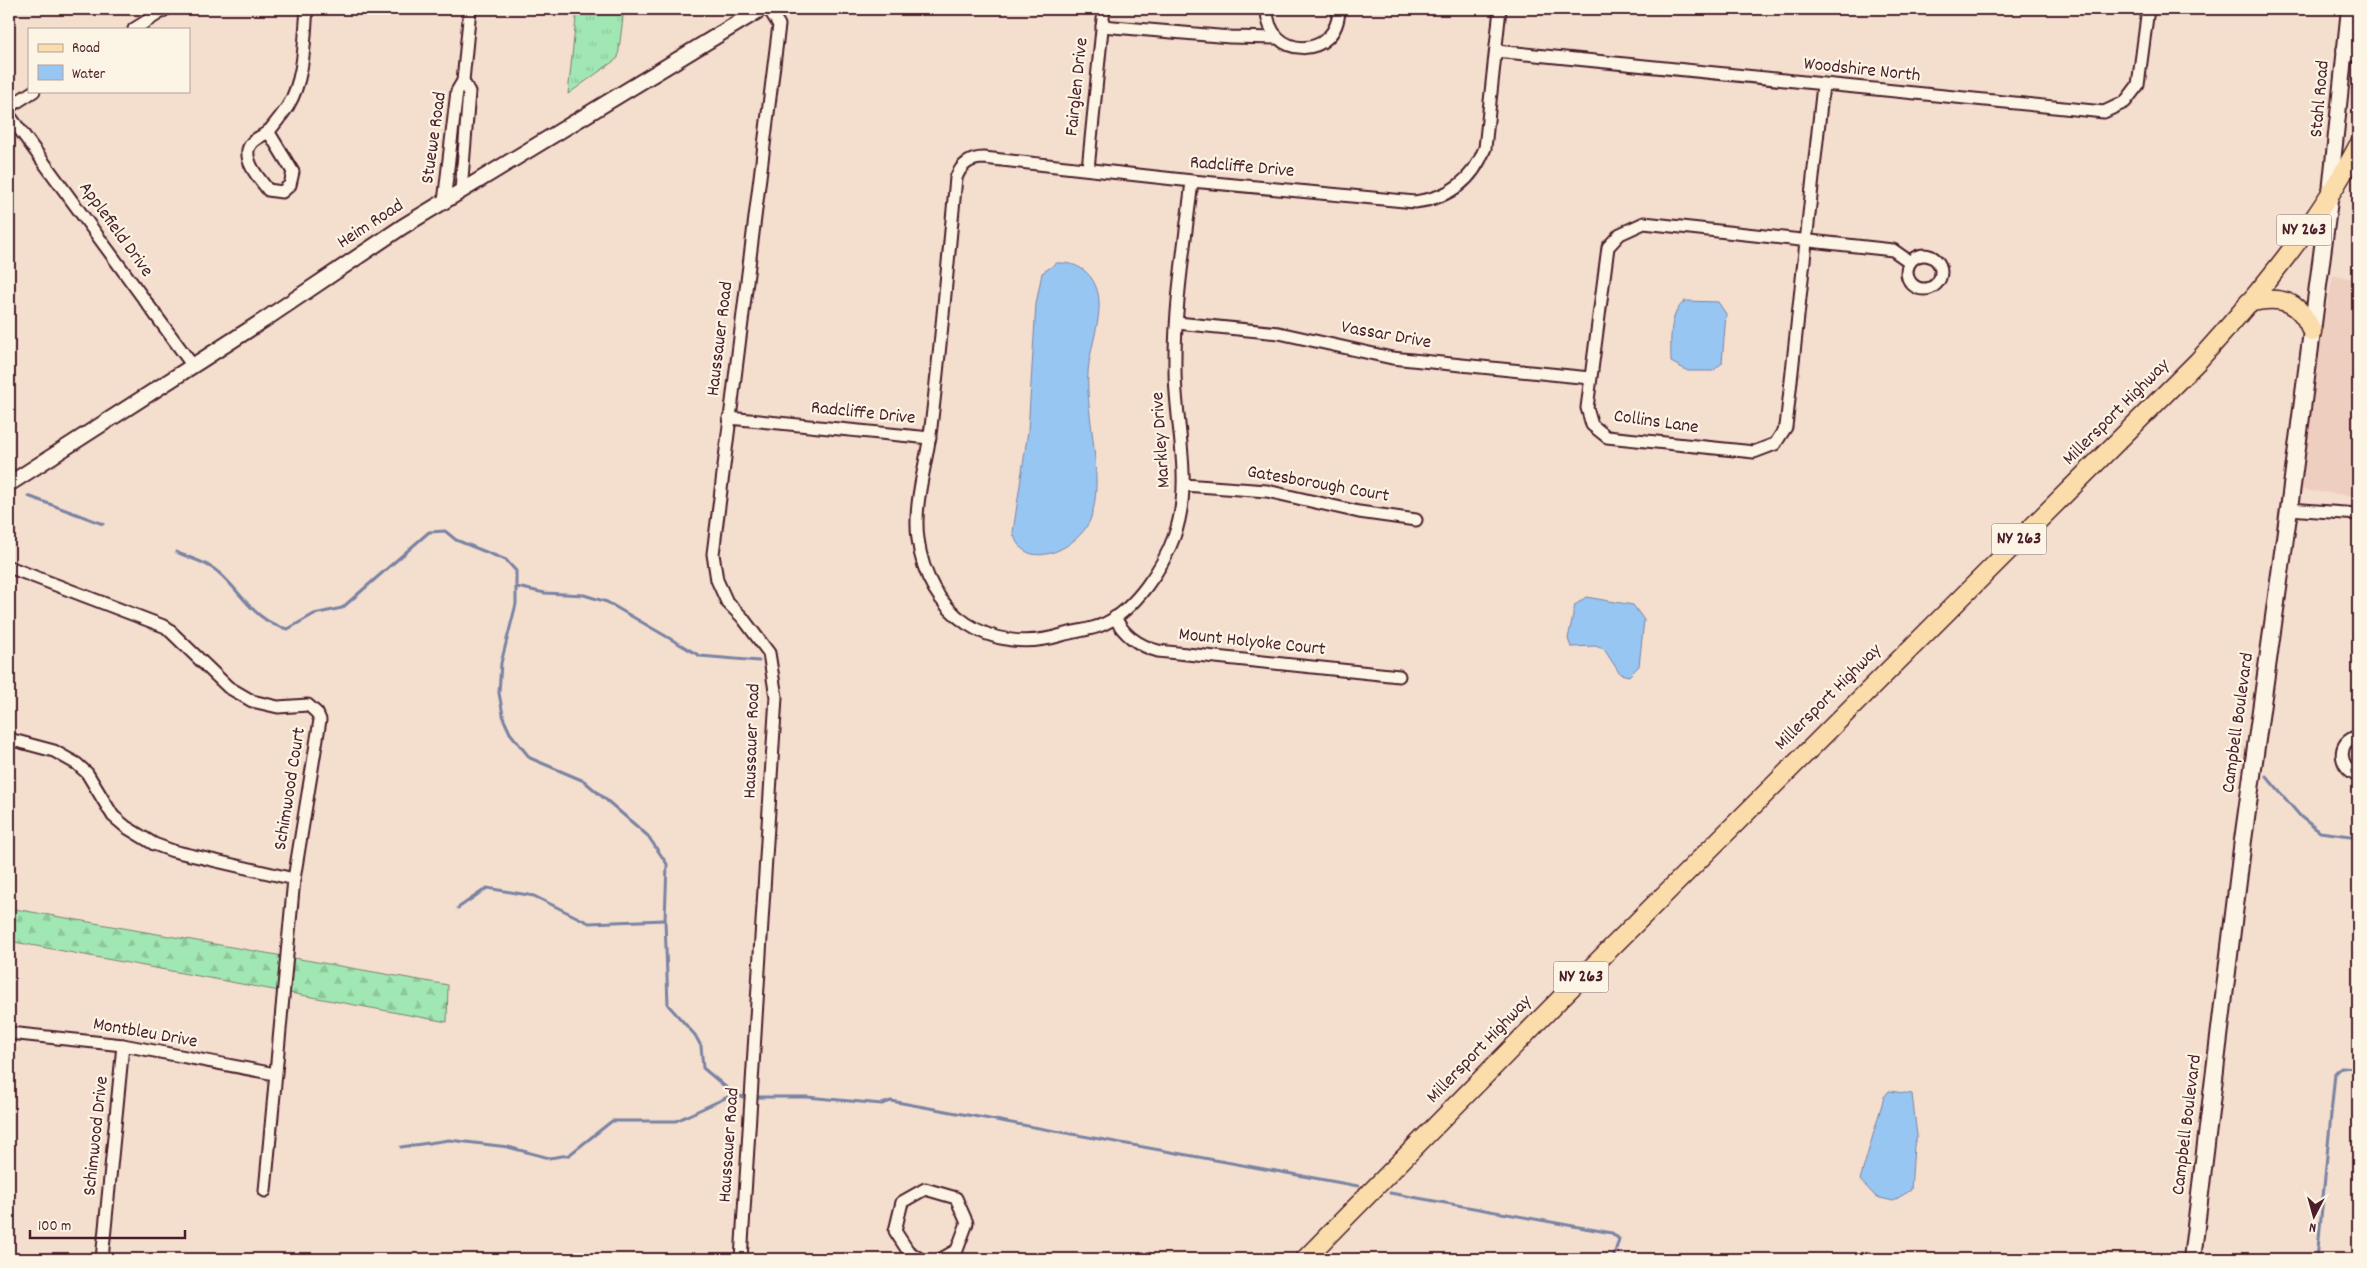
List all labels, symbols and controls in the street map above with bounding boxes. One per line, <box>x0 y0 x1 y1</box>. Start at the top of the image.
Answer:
legend <box>28 28 190 92</box>
street label: Fairglen Drive <box>1059 36 1097 138</box>
text: Road <box>72 38 100 60</box>
street label: Woodshire North <box>1802 51 1922 91</box>
street label: Stahl Road <box>2304 59 2338 139</box>
text: Water <box>72 64 106 86</box>
street label: Stuewe Road <box>415 90 455 186</box>
street label: Radcliffe Drive <box>1189 150 1295 186</box>
street label: Applefield Drive <box>71 177 159 283</box>
street label: Heim Road <box>332 193 410 257</box>
road number: NY 263 <box>2276 214 2332 246</box>
street label: Haussauer Road <box>701 280 741 398</box>
street label: Vassar Drive <box>1339 315 1433 357</box>
street label: Millersport Highway <box>2057 353 2177 473</box>
street label: Markley Drive <box>1145 391 1179 489</box>
street label: Radcliffe Drive <box>809 395 917 433</box>
street label: Collins Lane <box>1612 404 1700 442</box>
street label: Gatesborough Court <box>1245 459 1391 511</box>
road number: NY 263 <box>1992 524 2046 554</box>
street label: Mount Holyoke Court <box>1177 622 1327 664</box>
street label: Millersport Highway <box>1769 638 1889 758</box>
street label: Campbell Boulevard <box>2216 651 2262 795</box>
street label: Haussauer Road <box>737 683 769 799</box>
street label: Schimwood Court <box>268 726 314 852</box>
road number: NY 263 <box>1554 962 1608 992</box>
street label: Millersport Highway <box>1421 989 1539 1110</box>
street label: Montbleu Drive <box>91 1012 199 1056</box>
street label: Campbell Boulevard <box>2166 1053 2210 1197</box>
street label: Schimwood Drive <box>77 1075 117 1197</box>
street label: Haussauer Road <box>713 1087 747 1203</box>
north arrow <box>2290 1190 2340 1240</box>
scale bar <box>30 1208 185 1240</box>
text: 100 m <box>38 1216 71 1238</box>
text: N <box>2308 1217 2317 1237</box>

